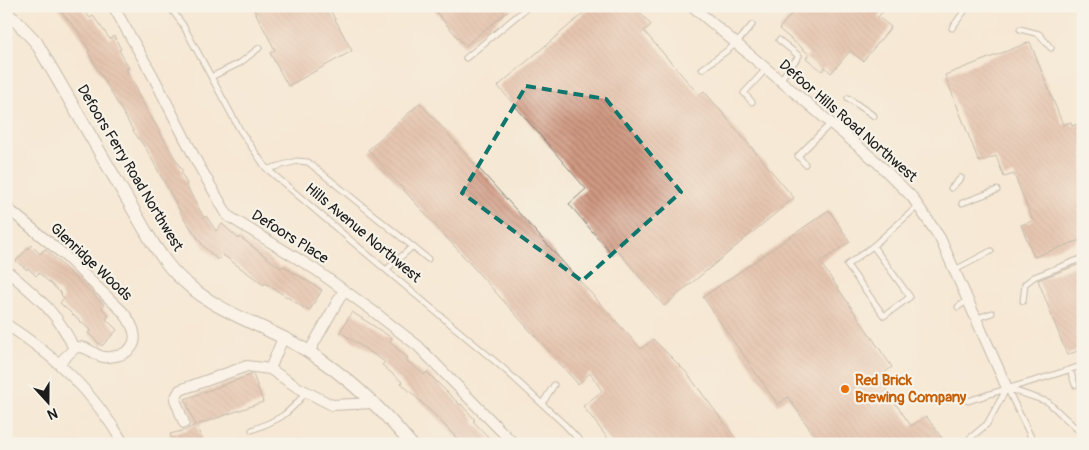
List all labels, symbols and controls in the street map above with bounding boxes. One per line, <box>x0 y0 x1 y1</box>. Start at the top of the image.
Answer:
street label: Defoor Hills Road Northwest <box>775 56 922 187</box>
street label: Defoors Ferry Road Northwest <box>73 81 188 256</box>
street label: Hills Avenue Northwest <box>301 179 426 288</box>
street label: Defoors Place <box>248 206 333 268</box>
street label: Glenridge Woods <box>46 219 136 305</box>
place label: Red Brick Brewing Company <box>855 371 967 407</box>
north arrow <box>22 378 72 428</box>
marker: Red Brick Brewing Company <box>839 383 851 395</box>
text: N <box>45 404 60 423</box>

